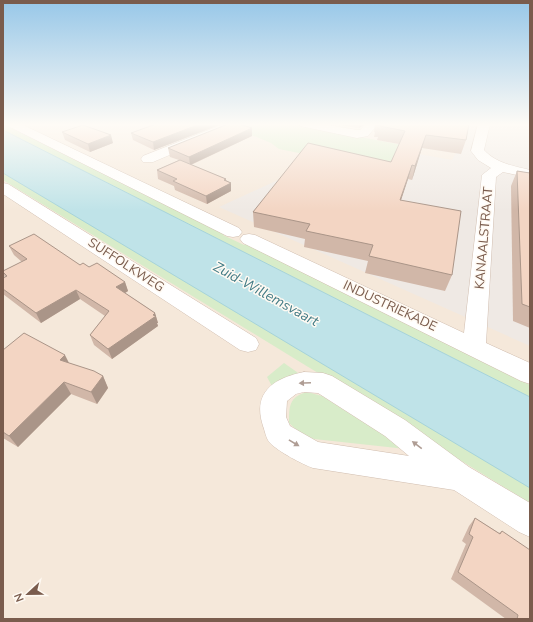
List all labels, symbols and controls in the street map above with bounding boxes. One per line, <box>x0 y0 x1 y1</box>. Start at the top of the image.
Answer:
street label: KANAALSTRAAT <box>471 186 497 290</box>
street label: SUFFOLKWEG <box>84 234 168 296</box>
water label: Zuid-Willemsvaart <box>210 257 323 331</box>
street label: INDUSTRIEKADE <box>340 276 440 336</box>
one-way arrow <box>299 379 311 386</box>
one-way arrow <box>288 440 300 447</box>
one-way arrow <box>411 440 422 449</box>
north arrow <box>8 574 48 614</box>
text: N <box>11 591 28 604</box>

